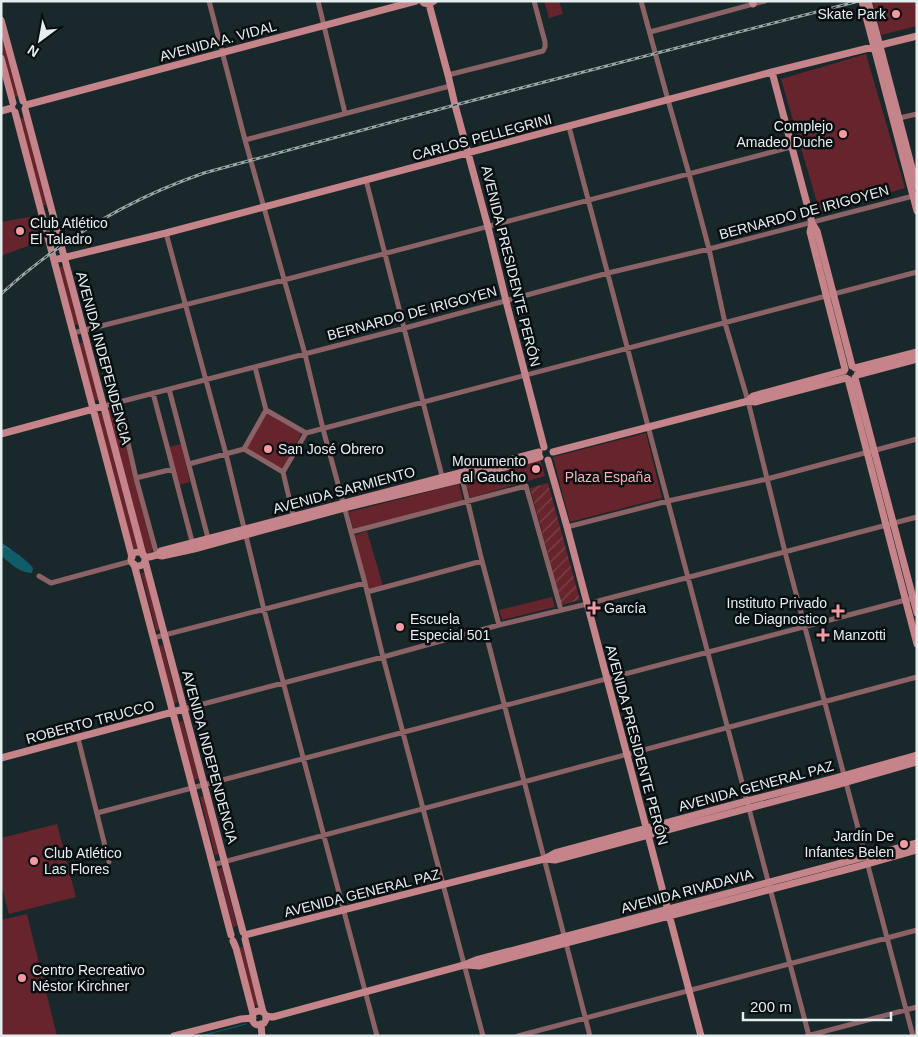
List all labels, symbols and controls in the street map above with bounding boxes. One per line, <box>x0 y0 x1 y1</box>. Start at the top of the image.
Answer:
place label: Skate Park <box>818 6 887 22</box>
marker: Skate Park <box>890 8 902 20</box>
north arrow <box>15 15 65 65</box>
street label: AVENIDA A. VIDAL <box>158 18 278 64</box>
text: N <box>25 42 42 60</box>
street label: CARLOS PELLEGRINI <box>410 111 554 163</box>
place label: Complejo Amadeo Duche <box>736 118 833 150</box>
marker: Complejo Amadeo Duche <box>837 128 849 140</box>
street label: AVENIDA PRESIDENTE PERÓN <box>478 164 544 368</box>
street label: BERNARDO DE IRIGOYEN <box>717 182 891 242</box>
place label: Club Atlético El Taladro <box>30 215 108 247</box>
marker: Club Atlético El Taladro <box>14 225 26 237</box>
street label: AVENIDA INDEPENDENCIA <box>73 270 135 447</box>
street label: BERNARDO DE IRIGOYEN <box>325 283 499 343</box>
place label: San José Obrero <box>278 441 384 457</box>
marker: San José Obrero <box>262 443 274 455</box>
place label: Monumento al Gaucho <box>452 453 526 485</box>
street label: AVENIDA SARMIENTO <box>271 463 417 517</box>
marker: Monumento al Gaucho <box>530 463 542 475</box>
park label: Plaza España <box>565 469 651 485</box>
place label: Instituto Privado de Diagnostico <box>727 595 827 627</box>
place label: García <box>604 600 646 616</box>
marker: García <box>588 602 600 614</box>
marker: Instituto Privado de Diagnostico <box>831 604 845 618</box>
place label: Escuela Especial 501 <box>410 611 490 643</box>
marker: Escuela Especial 501 <box>394 621 406 633</box>
place label: Manzotti <box>833 627 886 643</box>
marker: Manzotti <box>817 629 829 641</box>
street label: AVENIDA PRESIDENTE PERÓN <box>603 643 671 847</box>
street label: AVENIDA INDEPENDENCIA <box>179 669 241 846</box>
street label: ROBERTO TRUCCO <box>24 697 156 747</box>
street label: AVENIDA GENERAL PAZ <box>677 757 836 814</box>
place label: Jardín De Infantes Belen <box>804 828 894 860</box>
marker: Jardín De Infantes Belen <box>898 838 910 850</box>
place label: Club Atlético Las Flores <box>44 845 122 877</box>
marker: Club Atlético Las Flores <box>28 855 40 867</box>
street label: AVENIDA RIVADAVIA <box>619 865 755 916</box>
street label: AVENIDA GENERAL PAZ <box>282 866 442 920</box>
place label: Centro Recreativo Néstor Kirchner <box>32 962 145 994</box>
marker: Centro Recreativo Néstor Kirchner <box>16 972 28 984</box>
scale bar <box>743 990 890 1022</box>
text: 200 m <box>750 998 792 1015</box>

